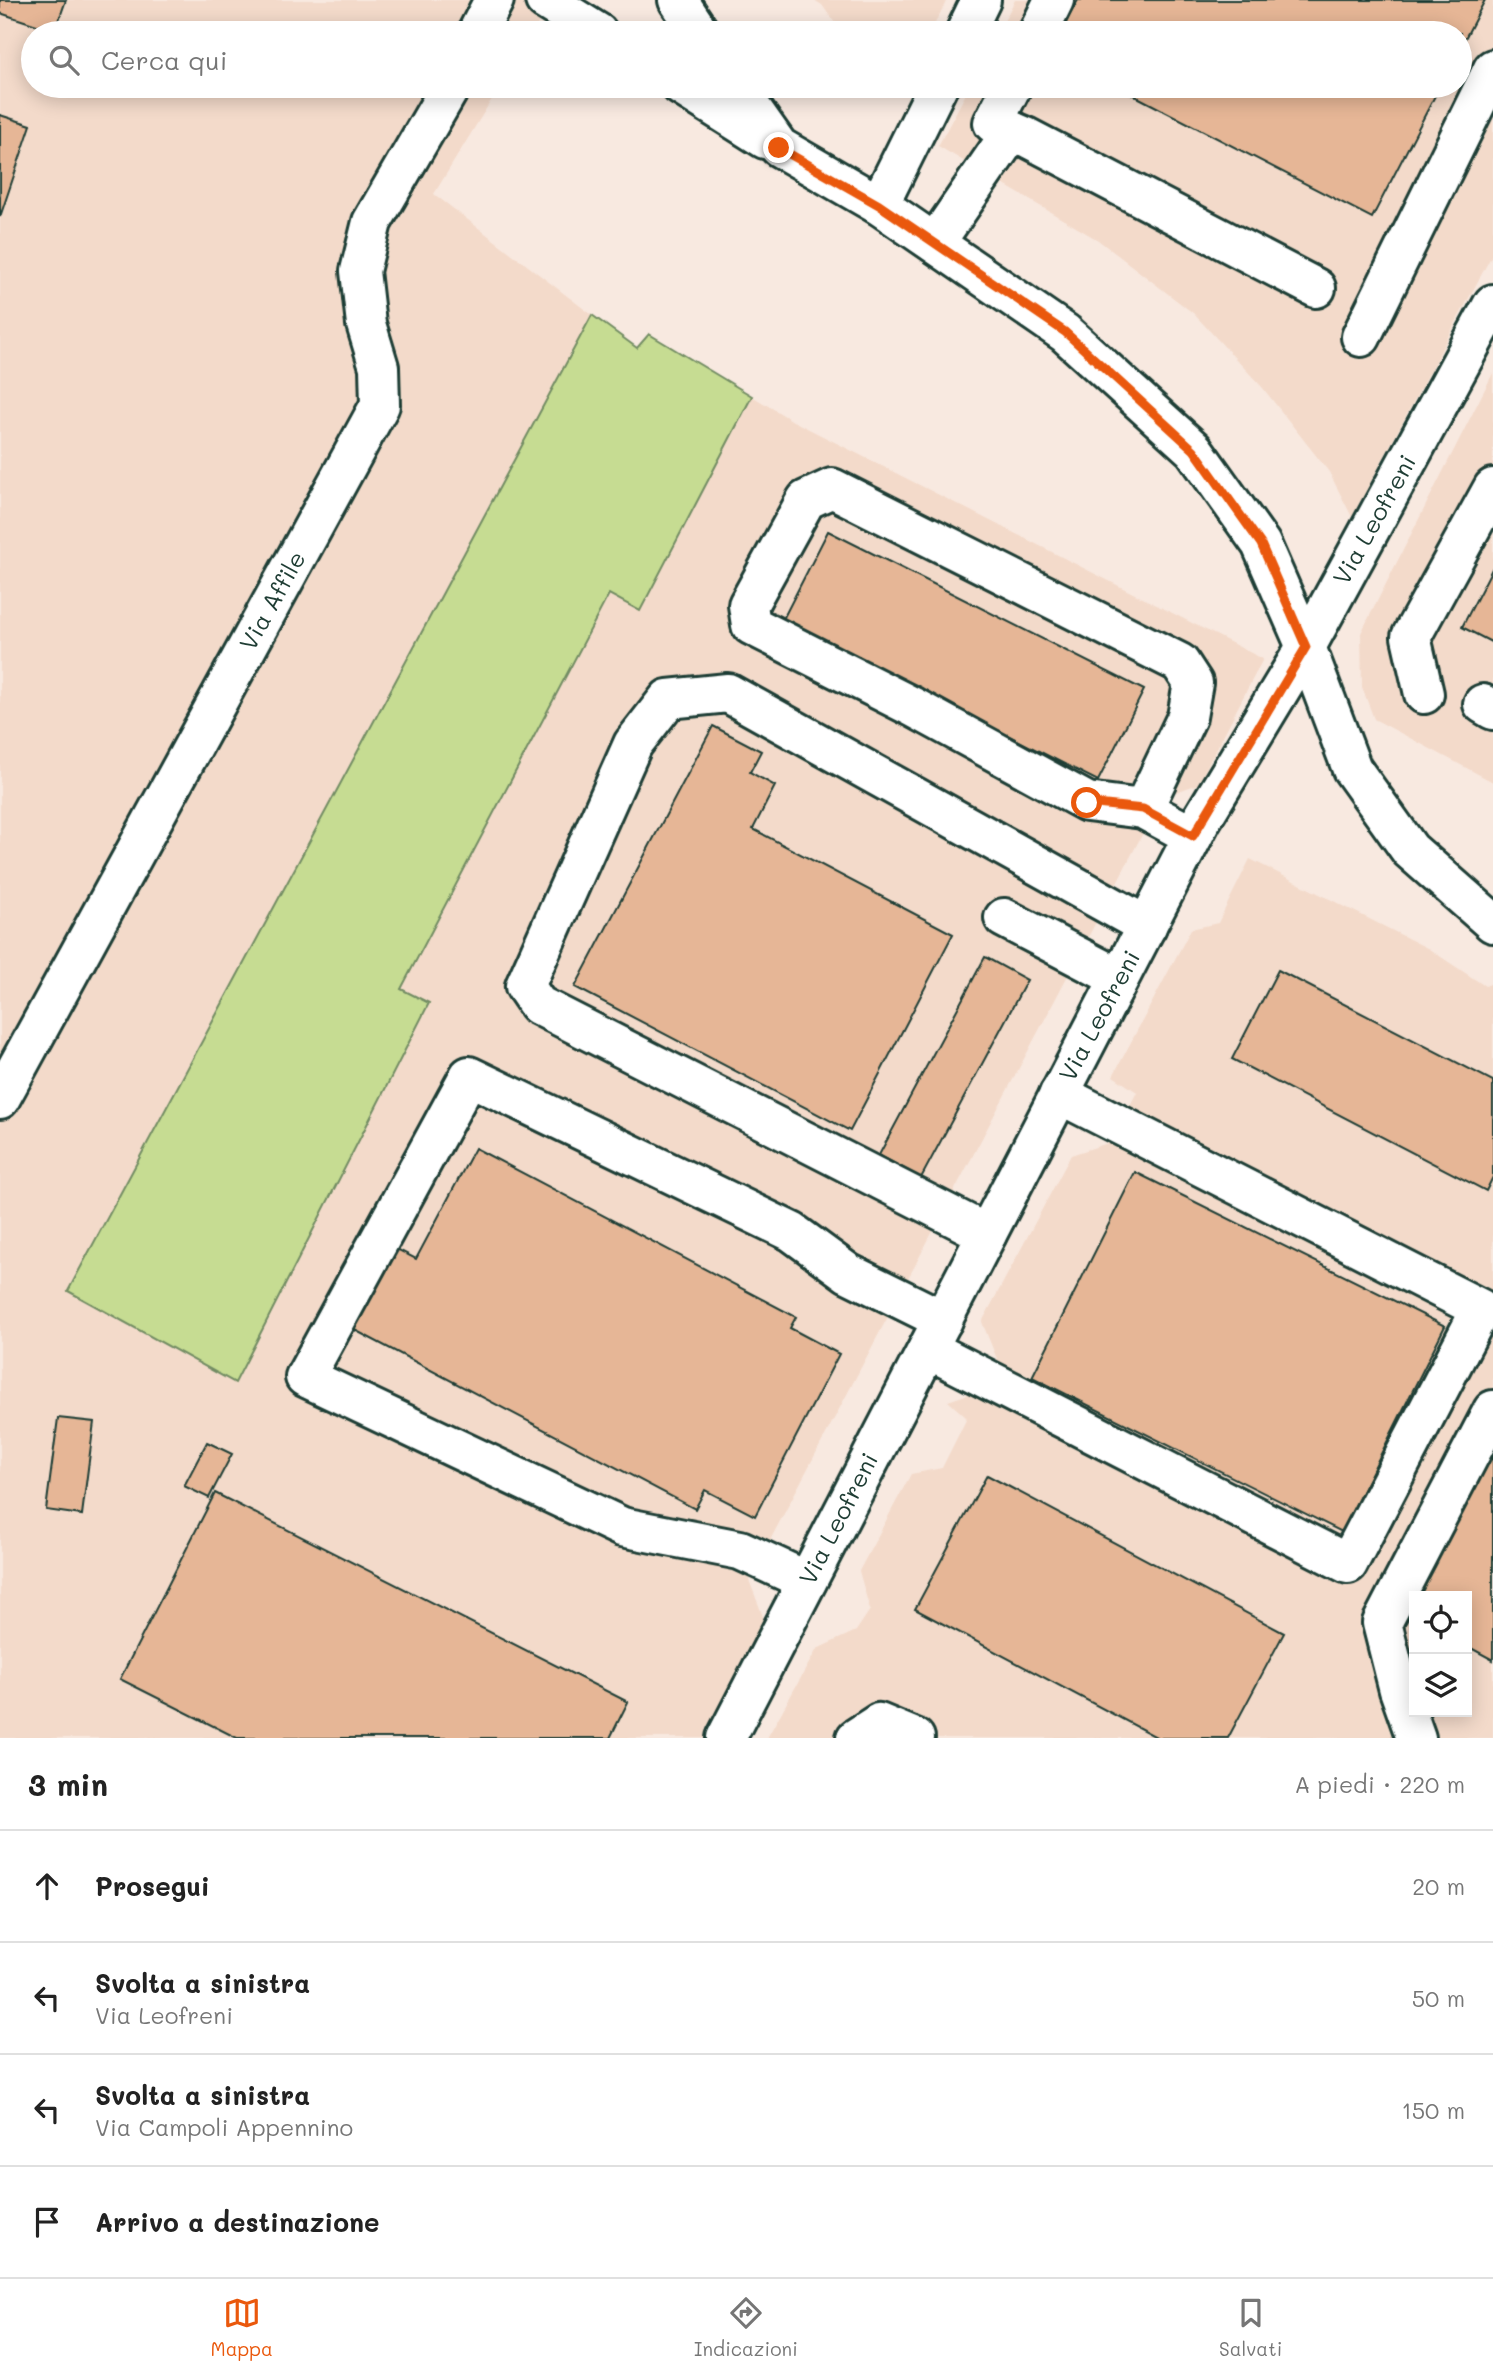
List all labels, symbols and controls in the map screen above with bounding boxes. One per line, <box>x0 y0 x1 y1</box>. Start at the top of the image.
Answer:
search box <box>21 21 1472 98</box>
icon: search <box>45 41 83 79</box>
text: Cerca qui <box>101 43 227 77</box>
route end <box>763 132 794 163</box>
street label: Via Leofreni <box>1325 449 1422 590</box>
street label: Via Affile <box>232 545 312 655</box>
route start <box>1071 787 1102 818</box>
street label: Via Leofreni <box>1051 944 1146 1086</box>
street label: Via Leofreni <box>791 1447 884 1590</box>
map controls <box>1409 1591 1472 1717</box>
button: locate <box>1409 1591 1472 1654</box>
button: layers <box>1409 1654 1472 1717</box>
text: 3 min <box>28 1764 108 1804</box>
text: A piedi · 220 m <box>1294 1769 1465 1799</box>
icon: ahead <box>28 1867 66 1905</box>
text: Prosegui <box>95 1869 210 1903</box>
text: 20 m <box>1412 1871 1465 1901</box>
text: Svolta a sinistra <box>95 1966 310 2000</box>
icon: left <box>28 1979 66 2017</box>
text: 50 m <box>1412 1983 1465 2013</box>
text: Via Leofreni <box>95 2000 233 2030</box>
text: Svolta a sinistra <box>95 2078 310 2112</box>
icon: left <box>28 2091 66 2129</box>
text: 150 m <box>1401 2095 1465 2125</box>
text: Via Campoli Appennino <box>95 2112 353 2142</box>
icon: arrive <box>28 2203 66 2241</box>
text: Arrivo a destinazione <box>95 2205 380 2239</box>
tab: Mappa <box>211 2294 273 2361</box>
tab: Indicazioni <box>694 2294 798 2361</box>
tab: Salvati <box>1219 2294 1282 2361</box>

